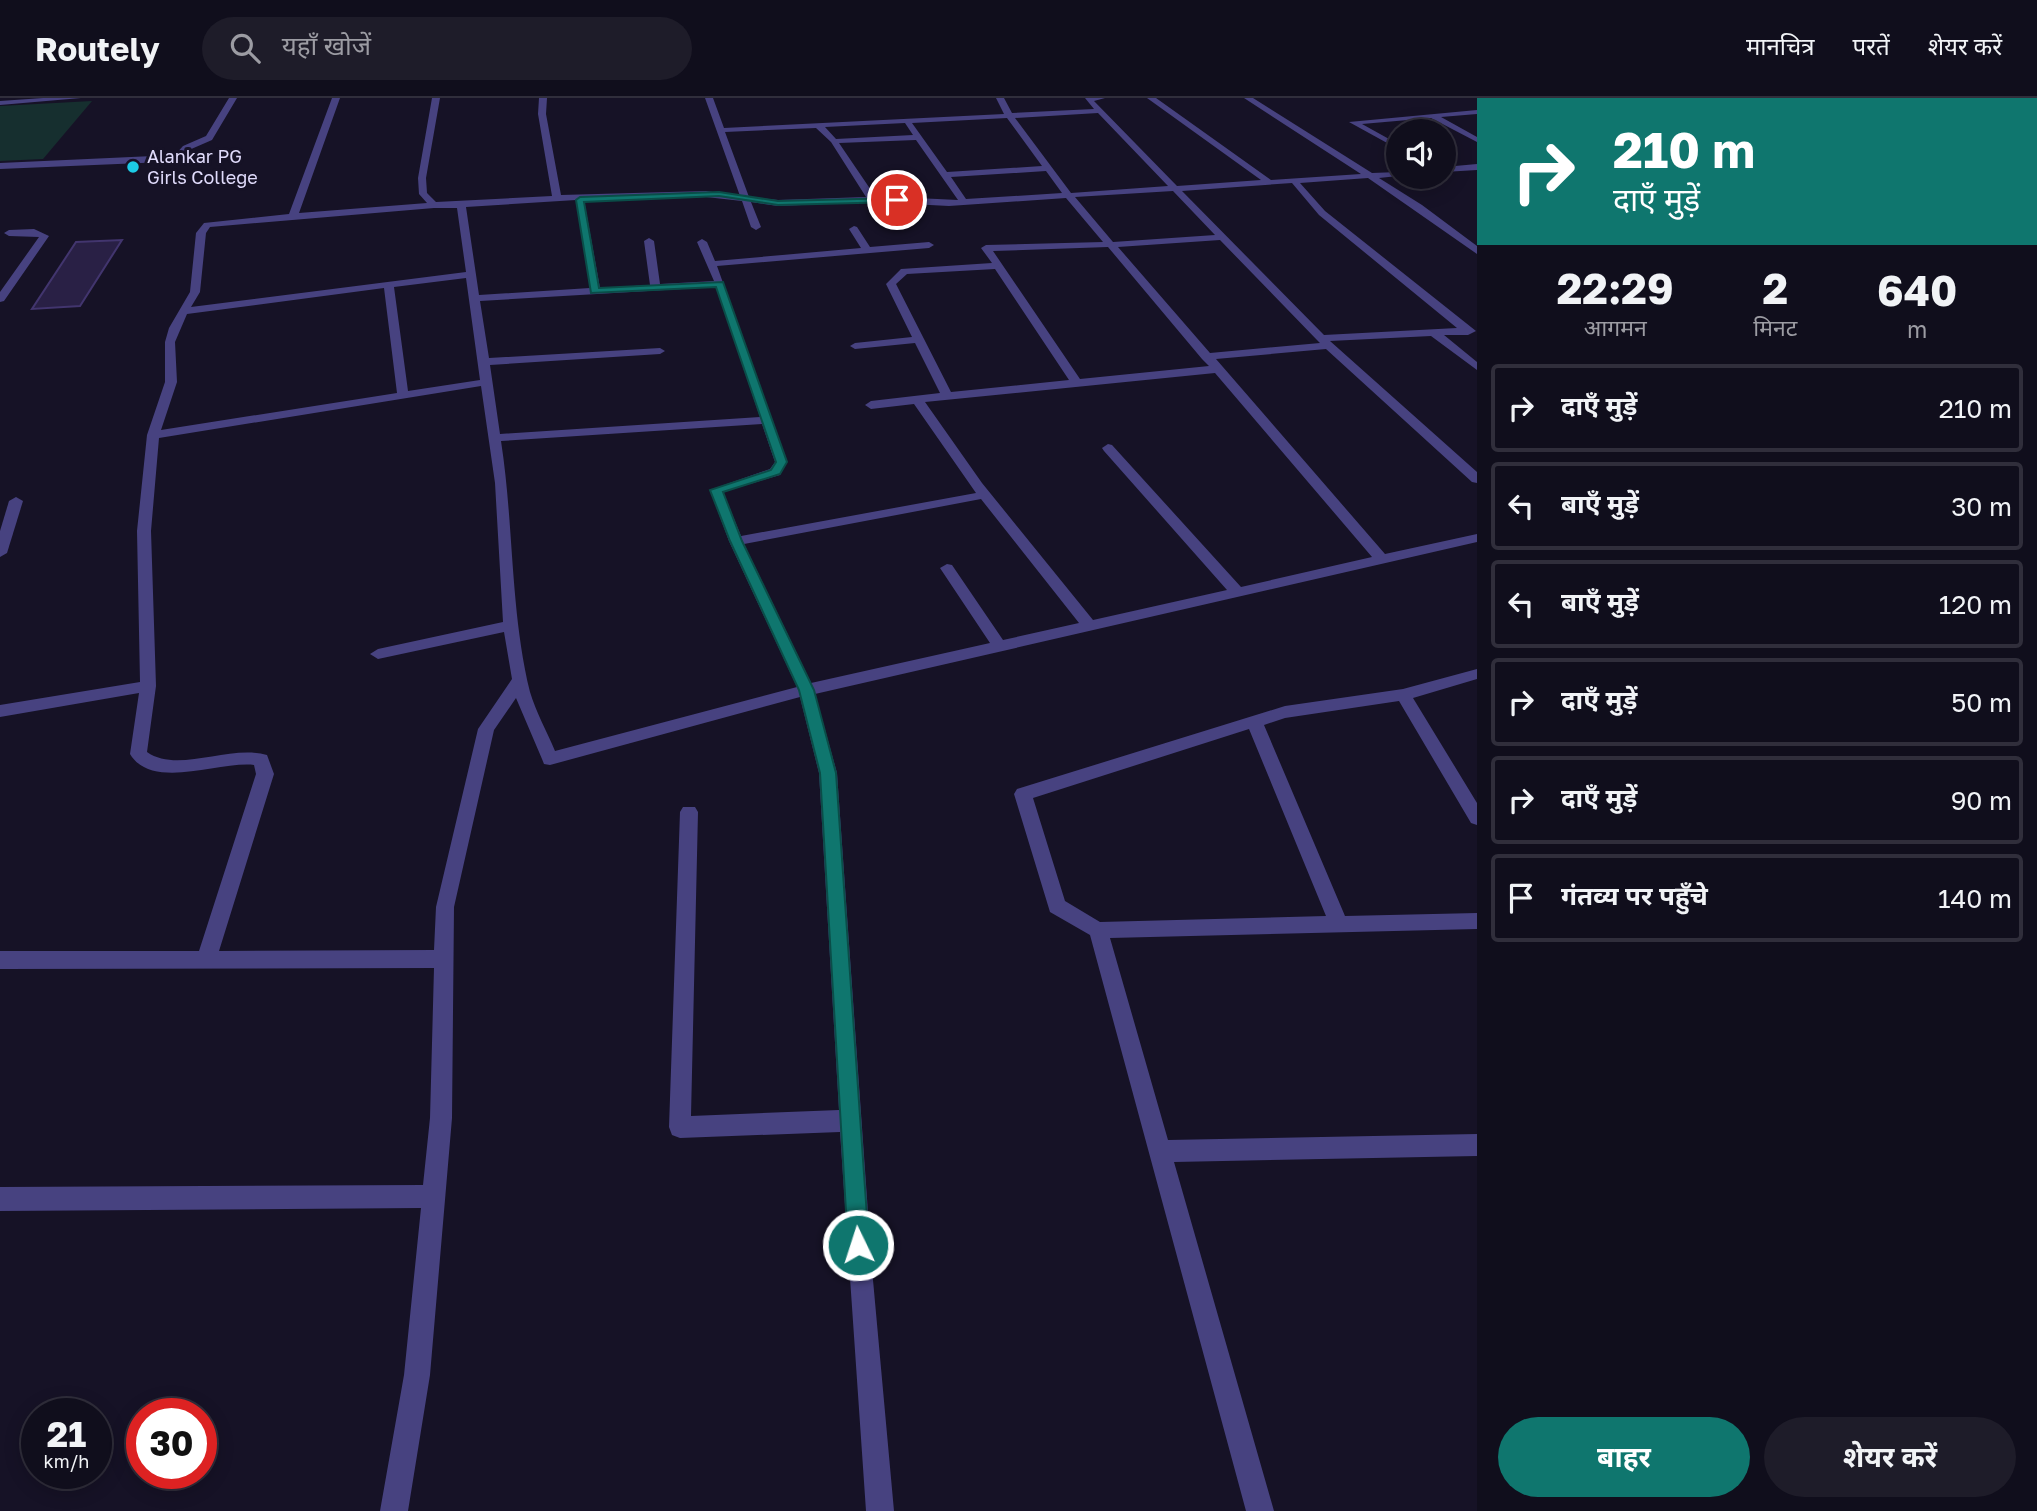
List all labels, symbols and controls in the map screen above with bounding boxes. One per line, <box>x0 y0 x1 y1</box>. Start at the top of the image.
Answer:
search box <box>202 17 692 80</box>
text: Routely <box>35 29 160 68</box>
icon: search <box>226 29 264 67</box>
text: यहाँ खोजें <box>282 30 371 61</box>
text: मानचित्र <box>1746 31 1815 60</box>
text: परतें <box>1853 31 1890 60</box>
text: शेयर करें <box>1928 31 2002 60</box>
map controls <box>1386 119 1456 189</box>
button: sound <box>1386 119 1456 189</box>
text: 210 m <box>1613 120 1755 179</box>
icon: right <box>1498 126 1589 217</box>
place label: Alankar PG Girls College <box>147 145 258 188</box>
marker: Alankar PG Girls College <box>125 159 141 175</box>
pin <box>867 170 927 230</box>
text: दाएँ मुड़ें <box>1613 180 1700 218</box>
icon: arrive <box>878 181 916 219</box>
text: 22:29 <box>1557 263 1674 313</box>
text: 2 <box>1763 263 1788 313</box>
text: 640 <box>1877 265 1957 315</box>
text: आगमन <box>1584 313 1647 341</box>
text: मिनट <box>1753 313 1797 341</box>
text: m <box>1907 315 1927 343</box>
icon: right <box>1502 389 1540 427</box>
text: दाएँ मुड़ें <box>1561 390 1637 421</box>
text: 210 m <box>1939 393 2012 424</box>
icon: left <box>1502 487 1540 525</box>
text: बाएँ मुड़ें <box>1561 488 1639 519</box>
text: 30 m <box>1951 491 2012 522</box>
icon: left <box>1502 585 1540 623</box>
text: बाएँ मुड़ें <box>1561 586 1639 617</box>
text: 120 m <box>1939 589 2012 620</box>
icon: right <box>1502 683 1540 721</box>
text: दाएँ मुड़ें <box>1561 684 1637 715</box>
text: 50 m <box>1951 687 2012 718</box>
icon: right <box>1502 781 1540 819</box>
text: दाएँ मुड़ें <box>1561 782 1637 813</box>
text: 90 m <box>1951 785 2012 816</box>
icon: arrive <box>1502 879 1540 917</box>
text: गंतव्य पर पहुँचे <box>1561 880 1708 911</box>
text: 140 m <box>1938 883 2012 914</box>
position arrow <box>821 1208 895 1282</box>
speed limit sign: 30 <box>126 1398 217 1489</box>
text: 21 <box>47 1413 86 1455</box>
button: बाहर <box>1498 1417 1750 1497</box>
button: शेयर करें <box>1764 1417 2016 1497</box>
text: km/h <box>44 1450 89 1472</box>

